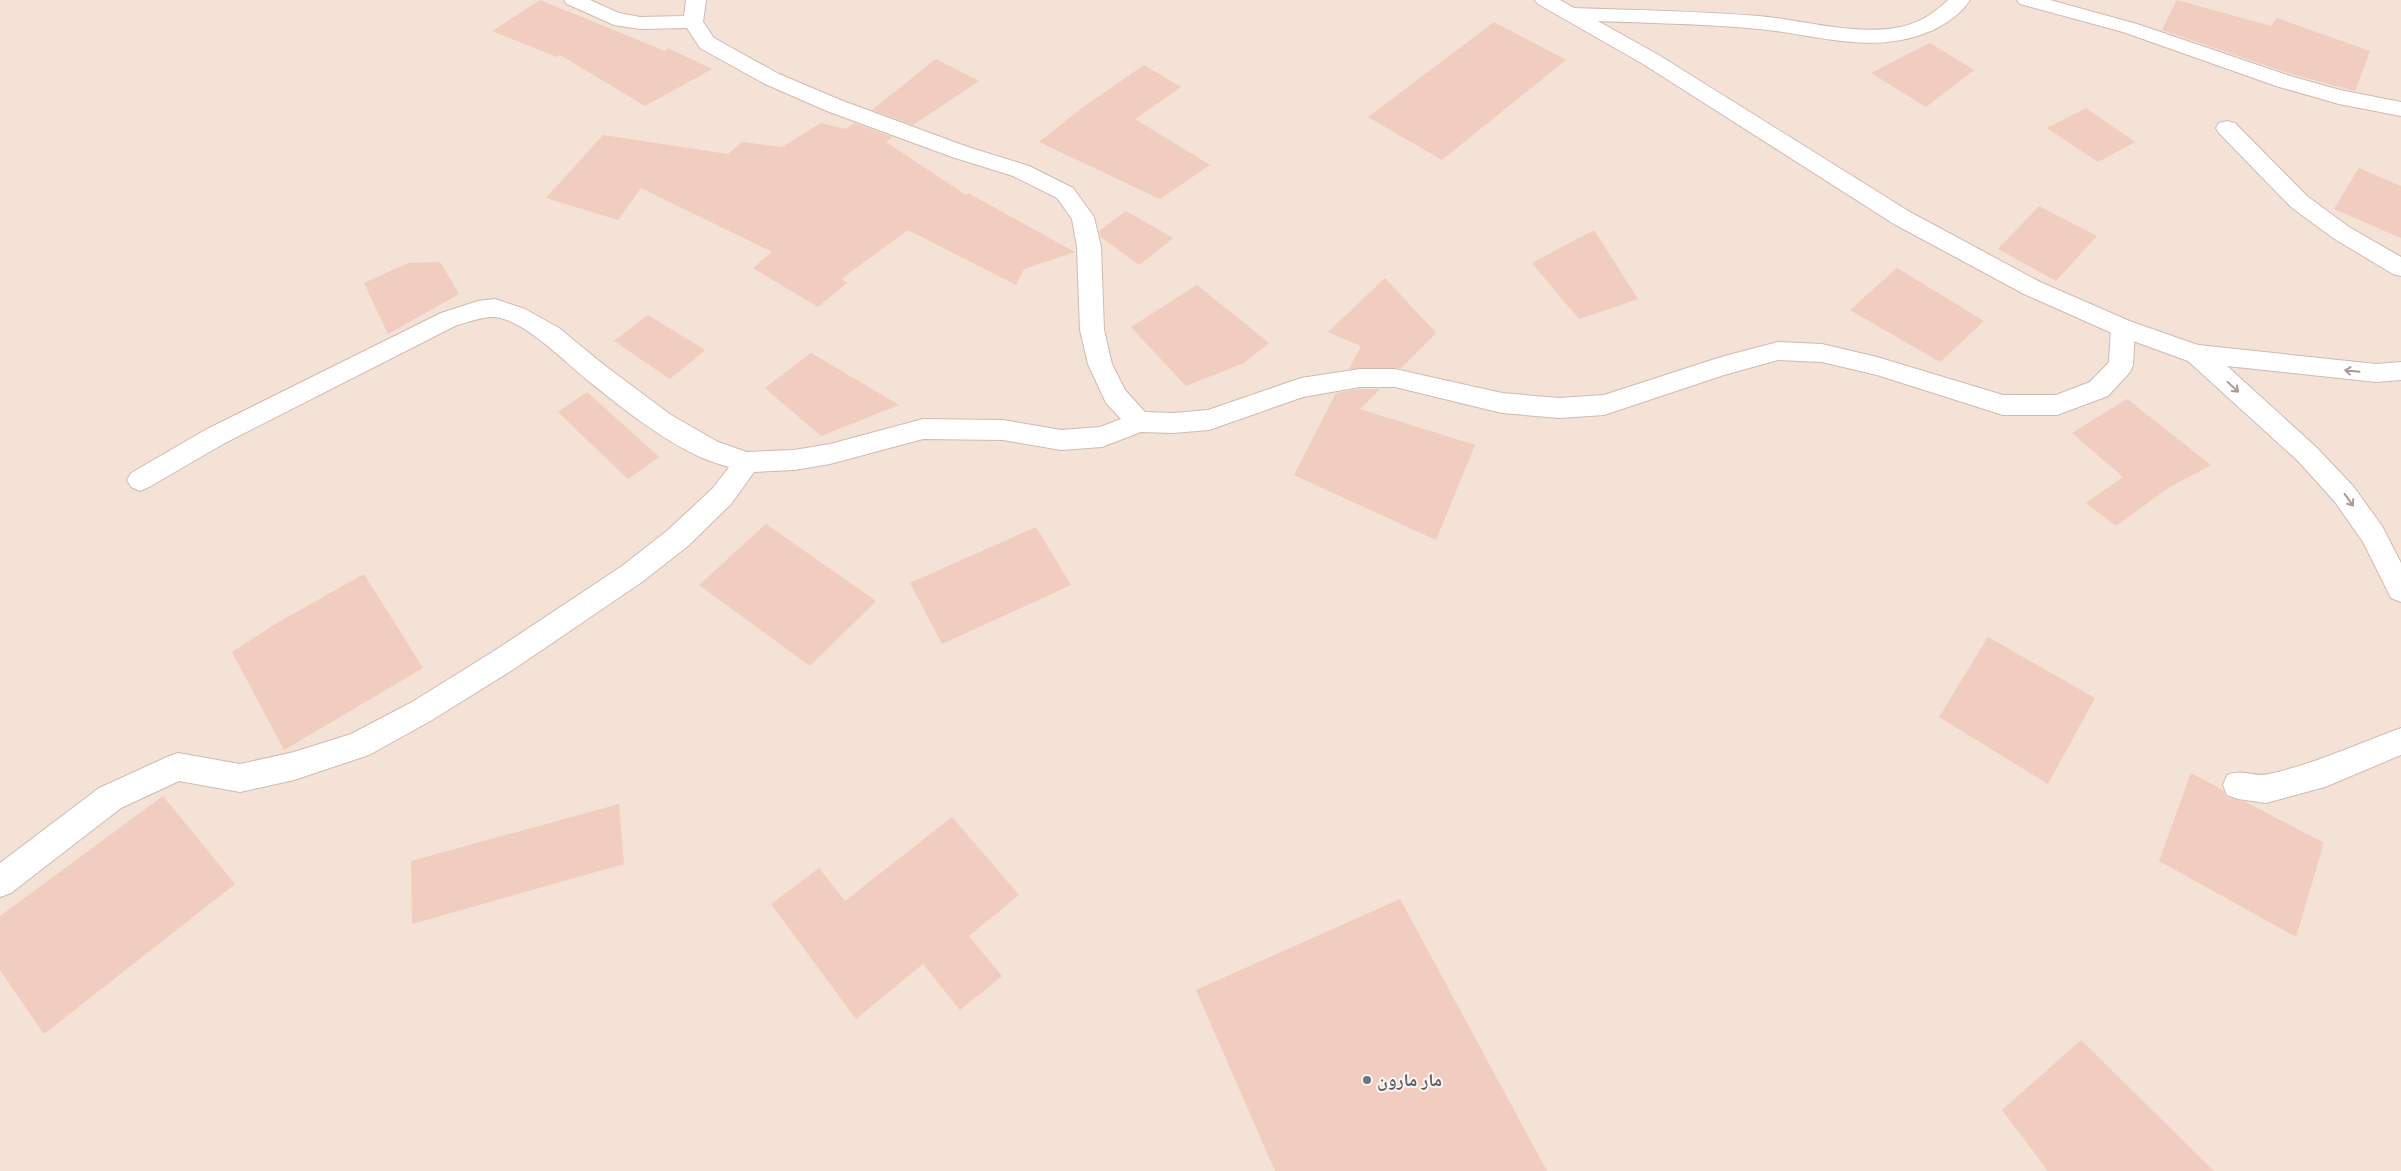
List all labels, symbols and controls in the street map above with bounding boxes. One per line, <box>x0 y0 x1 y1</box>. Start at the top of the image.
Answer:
one-way arrow <box>2345 366 2361 376</box>
one-way arrow <box>2226 381 2239 393</box>
one-way arrow <box>2344 493 2354 507</box>
place label: مار مارون <box>1377 1068 1442 1092</box>
marker: مار مارون <box>1361 1074 1373 1086</box>

